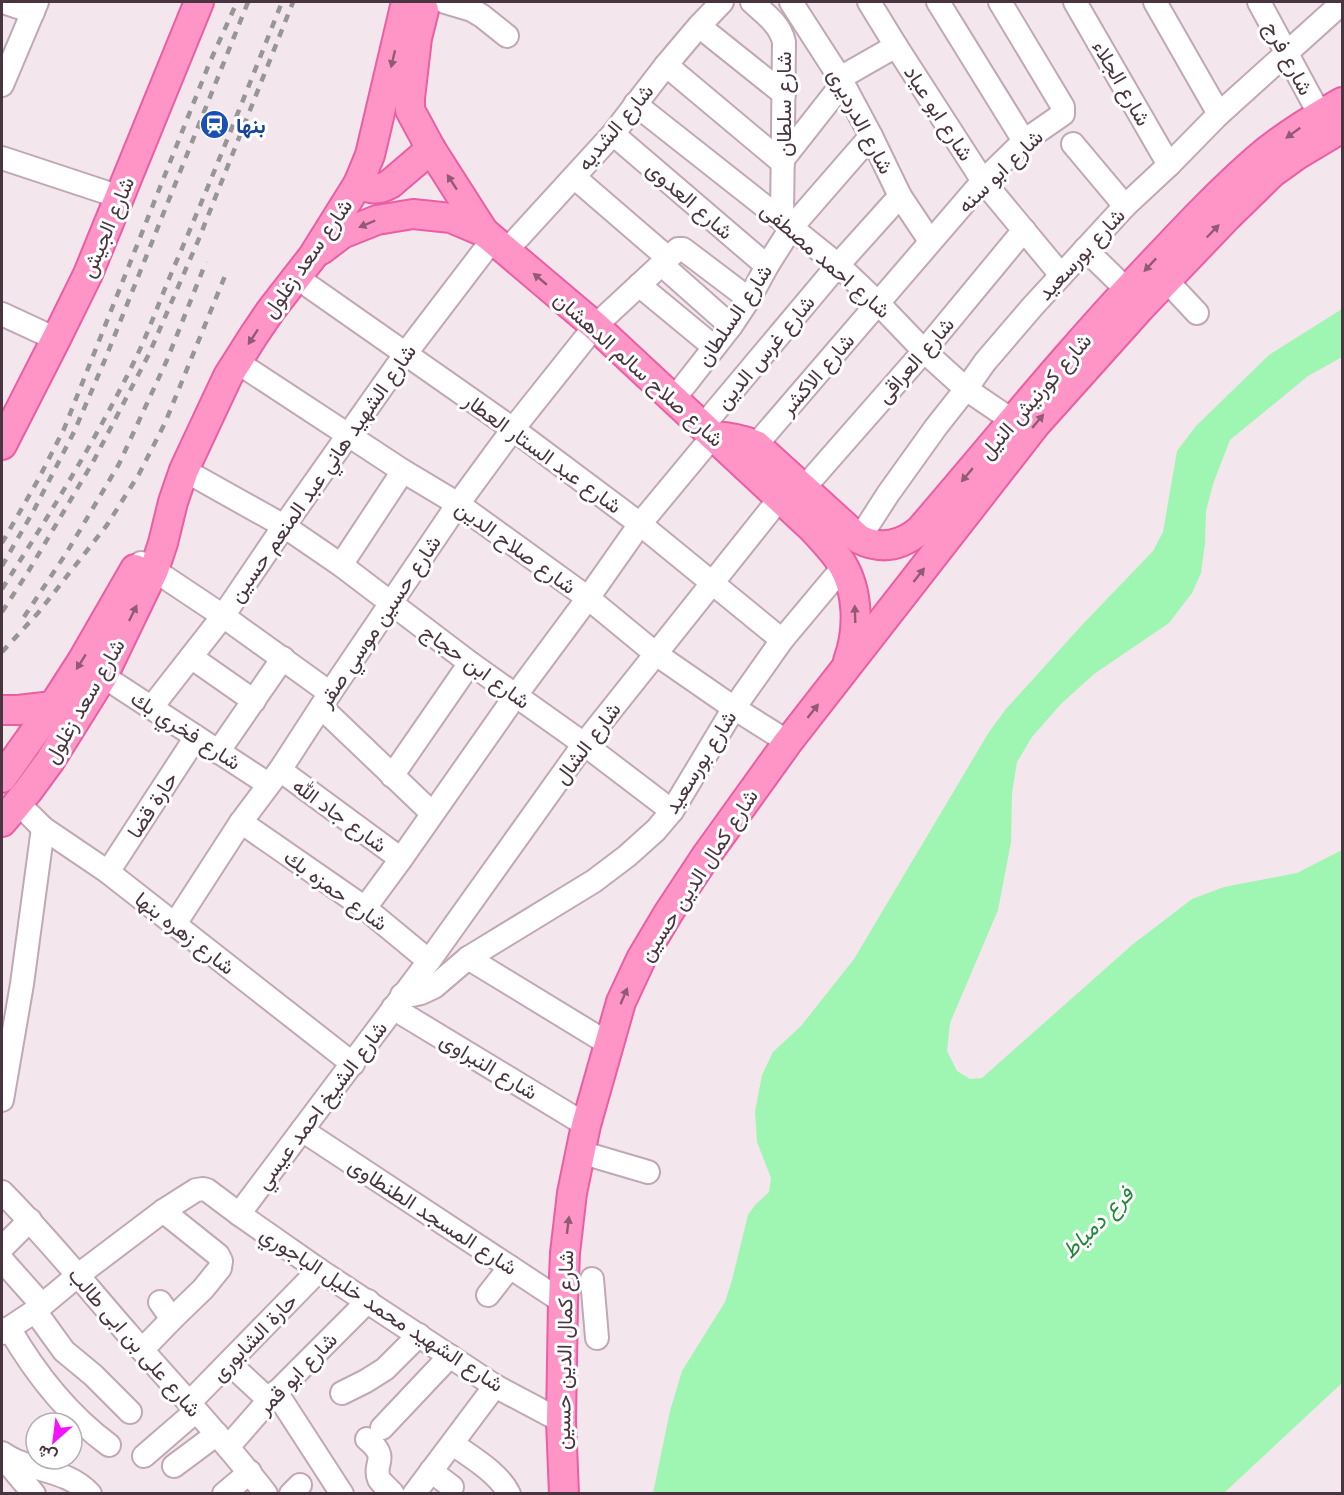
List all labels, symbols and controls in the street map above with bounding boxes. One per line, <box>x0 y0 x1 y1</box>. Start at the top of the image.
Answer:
street label: شارع فرج <box>1257 17 1319 100</box>
street label: شارع الجلاء <box>1086 36 1156 131</box>
one-way arrow <box>388 49 398 68</box>
street label: شارع سلطان <box>771 51 798 157</box>
street label: شارع ابو عياد <box>897 61 979 166</box>
street label: شارع الدرديرى <box>821 64 899 179</box>
street label: شارع الشديه <box>572 79 660 177</box>
station icon: بنها <box>199 109 231 141</box>
place label: بنها <box>236 113 266 139</box>
street label: شارع ابو سنه <box>952 124 1049 219</box>
one-way arrow <box>1286 127 1302 139</box>
street label: شارع العدوى <box>640 156 738 246</box>
street label: شارع الجيش <box>75 173 141 282</box>
one-way arrow <box>446 175 458 191</box>
street label: شارع سعد زغلول <box>257 194 359 324</box>
street label: شارع احمد مصطفى <box>755 197 896 325</box>
street label: شارع بورسعيد <box>1032 203 1131 307</box>
one-way arrow <box>357 219 375 229</box>
one-way arrow <box>1206 224 1220 239</box>
one-way arrow <box>1144 258 1158 272</box>
street label: شارع السلطان <box>691 259 779 372</box>
one-way arrow <box>532 273 548 286</box>
street label: شارع صلاح سالم الدهشان <box>548 286 729 453</box>
street label: شارع غرس الدين <box>710 290 821 415</box>
street label: شارع العراقى <box>871 312 961 409</box>
street label: شارع الاكشر <box>774 328 861 422</box>
street label: شارع كورنيش النيل <box>974 328 1098 465</box>
one-way arrow <box>248 329 259 345</box>
street label: شارع الشهيد هاني عبد المنعم حسين <box>223 339 425 610</box>
street label: شارع عبد الستار العطار <box>457 387 627 520</box>
one-way arrow <box>1032 413 1045 429</box>
one-way arrow <box>961 467 974 482</box>
street label: شارع صلاح الدين <box>450 495 581 601</box>
street label: شارع حسين موسي صقر <box>312 530 450 715</box>
one-way arrow <box>912 567 925 583</box>
one-way arrow <box>128 605 137 622</box>
one-way arrow <box>850 605 859 624</box>
street label: شارع ابن حجاج <box>416 618 535 715</box>
street label: شارع سعد زغلول <box>38 634 131 769</box>
one-way arrow <box>76 654 87 670</box>
street label: شارع فخري بك <box>124 685 246 779</box>
street label: شارع الشال <box>548 697 627 790</box>
one-way arrow <box>806 703 819 719</box>
street label: شارع بورسعيد <box>659 706 743 819</box>
street label: حارة قضا <box>121 767 183 843</box>
street label: شارع جاد الله <box>287 773 392 859</box>
street label: شارع كمال الدين حسين <box>633 784 765 967</box>
street label: شارع حمزه بك <box>278 844 393 938</box>
street label: شارع زهره بنها <box>129 886 240 981</box>
one-way arrow <box>619 986 629 1004</box>
street label: شارع الشيخ احمد عيسي <box>250 1016 396 1197</box>
street label: شارع النبراوى <box>435 1027 542 1107</box>
street label: شارع المسجد الطنطاوى <box>343 1152 522 1282</box>
water label: فرع دمياط <box>1056 1180 1141 1265</box>
one-way arrow <box>563 1216 572 1235</box>
street label: شارع الشهيد محمد خليل الباجوري <box>253 1221 508 1401</box>
street label: شارع كمال الدين حسين <box>550 1250 580 1450</box>
street label: شارع على بن ابى طالب <box>62 1262 207 1423</box>
street label: حارة الشابورى <box>206 1288 303 1387</box>
street label: شارع ابو قمر <box>251 1327 344 1421</box>
north arrow <box>24 1411 84 1471</box>
text: ش <box>34 1441 60 1468</box>

